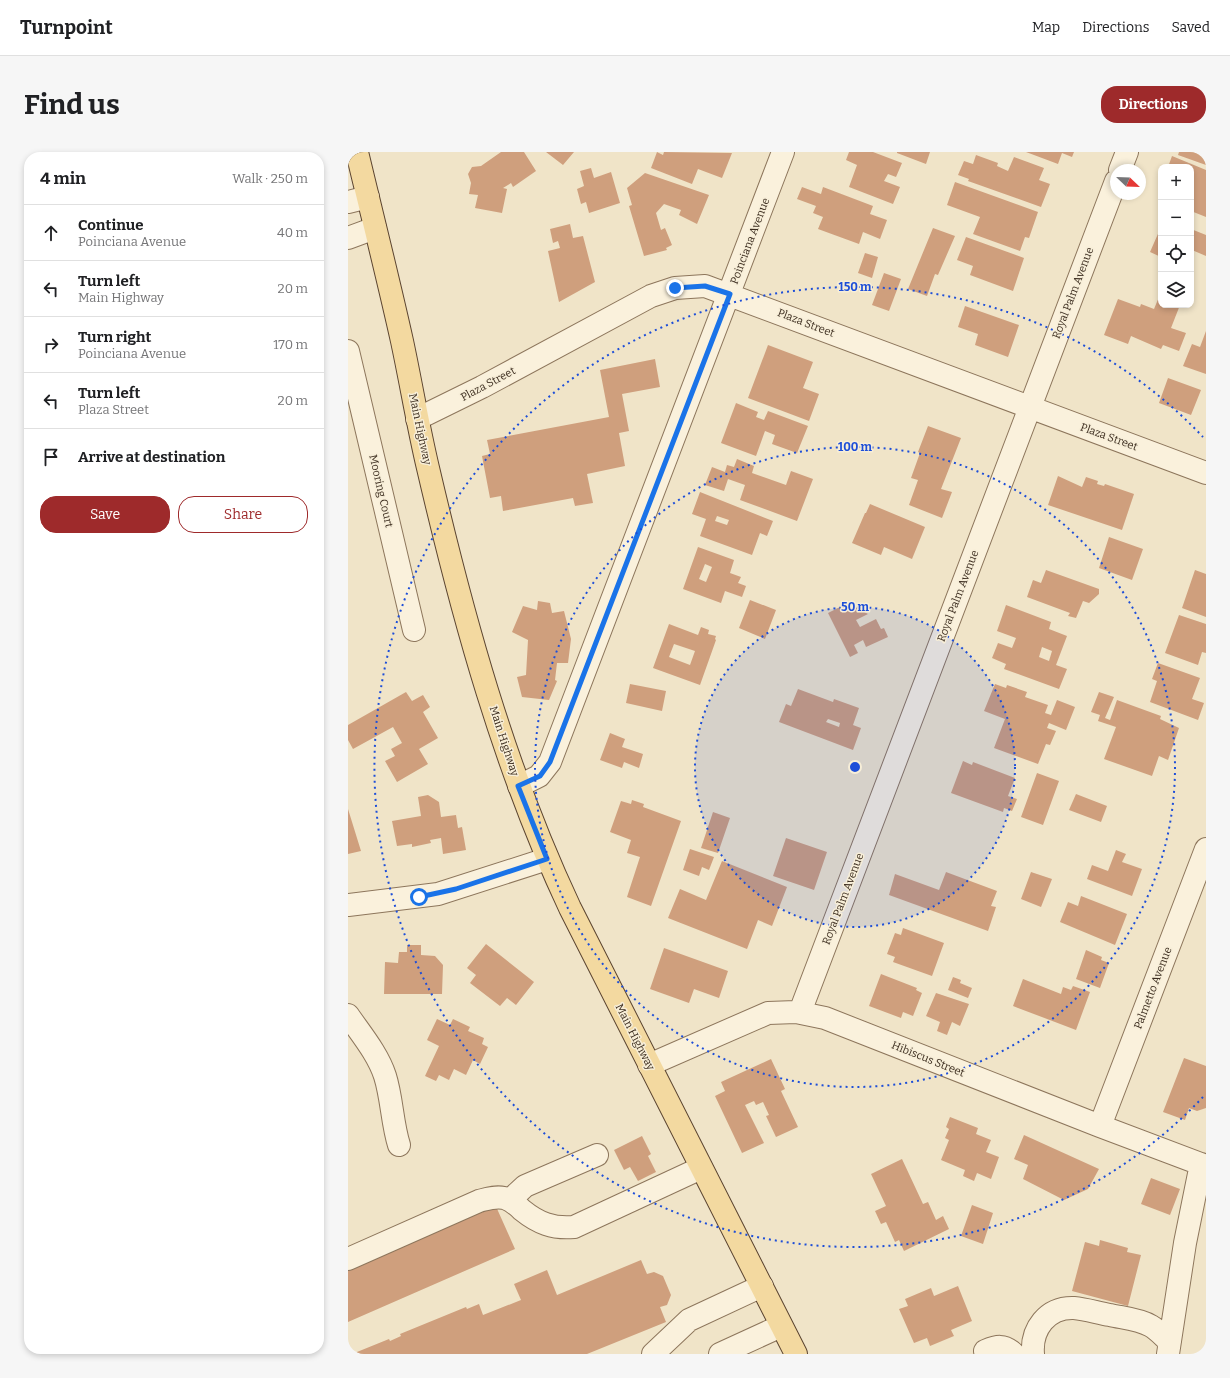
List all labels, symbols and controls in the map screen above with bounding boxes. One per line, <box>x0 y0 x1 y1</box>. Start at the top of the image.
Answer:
text: Turnpoint <box>20 16 113 39</box>
text: Map <box>1032 19 1060 36</box>
text: Directions <box>1082 19 1150 36</box>
text: Saved <box>1172 19 1210 36</box>
button: Directions <box>1101 86 1206 123</box>
text: Find us <box>24 88 120 121</box>
north arrow <box>1110 164 1146 200</box>
map controls <box>1158 164 1194 308</box>
button: + <box>1158 164 1194 200</box>
text: 4 min <box>40 168 86 189</box>
text: Walk · 250 m <box>232 171 308 186</box>
street label: Poinciana Avenue <box>728 196 772 286</box>
button: − <box>1158 200 1194 236</box>
text: Continue <box>78 216 144 234</box>
icon: ahead <box>40 222 62 244</box>
text: 40 m <box>277 225 308 240</box>
text: Poinciana Avenue <box>78 234 186 249</box>
button: locate <box>1158 236 1194 272</box>
street label: Royal Palm Avenue <box>1050 245 1096 341</box>
text: Turn left <box>78 272 140 290</box>
button: layers <box>1158 272 1194 308</box>
icon: left <box>40 278 62 300</box>
route end <box>666 279 684 297</box>
text: 150 m <box>839 280 872 294</box>
text: 20 m <box>278 281 308 296</box>
text: Main Highway <box>78 290 164 305</box>
street label: Plaza Street <box>776 306 836 340</box>
text: Turn right <box>78 328 151 346</box>
icon: right <box>40 334 62 356</box>
text: 170 m <box>273 337 308 352</box>
text: Poinciana Avenue <box>78 346 186 361</box>
street label: Plaza Street <box>458 364 518 404</box>
text: Turn left <box>78 384 140 402</box>
icon: left <box>40 390 62 412</box>
street label: Main Highway <box>406 392 434 466</box>
text: 20 m <box>278 393 308 408</box>
text: Plaza Street <box>78 402 149 417</box>
street label: Plaza Street <box>1079 421 1139 453</box>
text: 100 m <box>838 440 873 454</box>
icon: arrive <box>40 446 62 468</box>
text: Arrive at destination <box>78 448 225 466</box>
street label: Mooring Court <box>366 453 396 529</box>
button: Save <box>40 496 170 533</box>
button: Share <box>178 496 308 533</box>
street label: Royal Palm Avenue <box>935 548 981 644</box>
text: 50 m <box>841 600 869 614</box>
street label: Main Highway <box>487 704 521 778</box>
centre of rings <box>848 760 862 774</box>
street label: Royal Palm Avenue <box>820 851 866 947</box>
route start <box>410 888 428 906</box>
street label: Palmetto Avenue <box>1131 945 1175 1031</box>
street label: Main Highway <box>613 1002 657 1073</box>
street label: Hibiscus Street <box>890 1038 966 1080</box>

